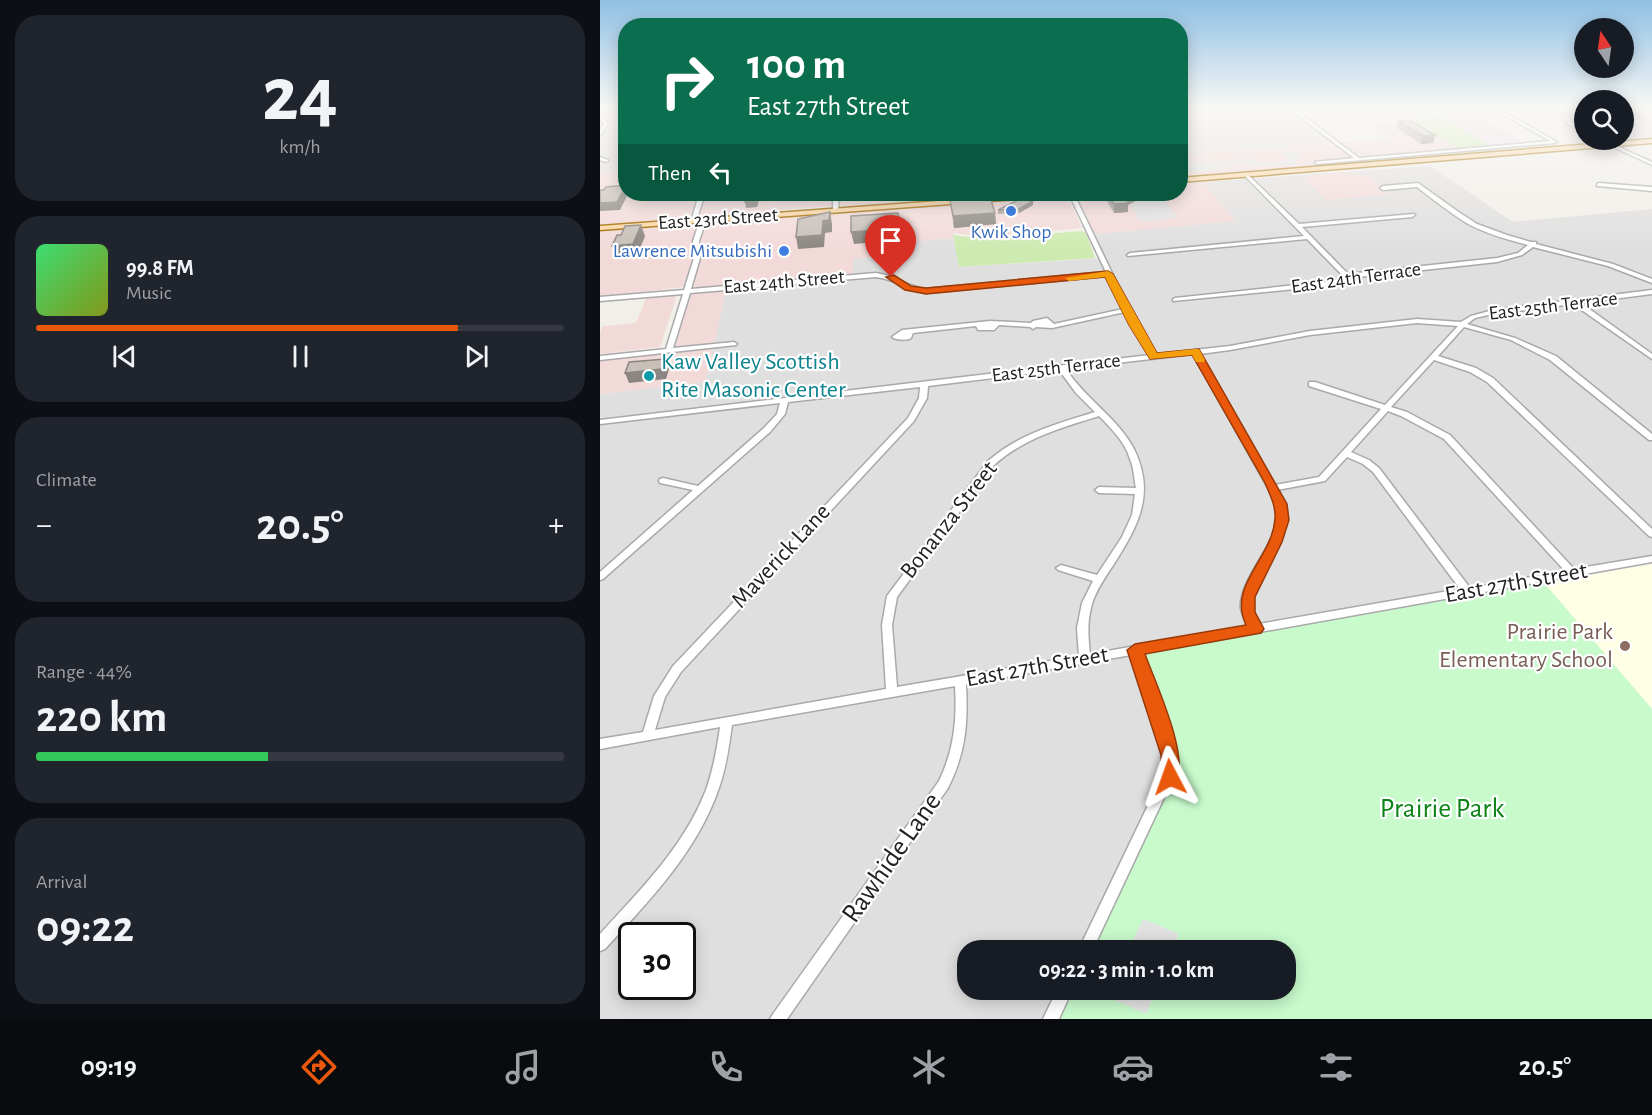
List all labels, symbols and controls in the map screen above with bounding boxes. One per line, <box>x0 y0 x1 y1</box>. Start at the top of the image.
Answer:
north arrow <box>1574 18 1634 78</box>
map controls <box>1574 18 1634 150</box>
icon: right <box>648 42 726 120</box>
text: 100 m <box>747 44 846 86</box>
text: 24 <box>262 57 338 135</box>
button: search <box>1574 90 1634 150</box>
text: East 27th Street <box>747 93 909 120</box>
text: km/h <box>279 137 321 157</box>
icon: left <box>704 156 737 189</box>
text: Then <box>648 162 692 184</box>
marker: Kwik Shop <box>1004 204 1018 218</box>
street label: East 23rd Street <box>657 205 779 233</box>
pin <box>865 215 916 277</box>
place label: Kwik Shop <box>971 222 1051 242</box>
icon: arrive <box>874 224 907 257</box>
place label: Lawrence Mitsubishi <box>613 241 772 261</box>
marker: Lawrence Mitsubishi <box>777 244 791 258</box>
text: 99.8 FM <box>126 257 194 279</box>
street label: East 24th Terrace <box>1290 259 1422 297</box>
street label: East 24th Street <box>723 267 846 297</box>
text: Music <box>126 283 172 303</box>
street label: East 25th Terrace <box>1487 288 1619 324</box>
icon: previous <box>108 340 141 373</box>
icon: pause <box>284 340 317 373</box>
icon: next <box>460 340 493 373</box>
place label: Kaw Valley Scottish Rite Masonic Center <box>661 350 846 402</box>
street label: East 25th Terrace <box>990 350 1122 386</box>
marker: Kaw Valley Scottish Rite Masonic Center <box>642 369 656 383</box>
street label: Bonanza Street <box>896 457 1002 583</box>
text: Climate <box>36 470 97 490</box>
street label: Maverick Lane <box>727 499 835 613</box>
text: 20.5° <box>256 503 344 548</box>
text: − <box>36 509 52 542</box>
text: + <box>548 509 564 542</box>
street label: East 27th Street <box>1443 559 1589 607</box>
place label: Prairie Park Elementary School <box>1439 620 1613 672</box>
marker: Prairie Park Elementary School <box>1618 639 1632 653</box>
street label: East 27th Street <box>964 643 1110 691</box>
text: Range · 44% <box>36 662 132 682</box>
text: 220 km <box>36 695 167 740</box>
position arrow <box>1138 745 1202 809</box>
street label: Rawhide Lane <box>837 788 947 928</box>
park label: Prairie Park <box>1380 795 1504 823</box>
text: Arrival <box>36 872 87 892</box>
text: 09:22 <box>36 905 134 950</box>
speed limit sign: 30 <box>618 922 696 1000</box>
text: 09:22 · 3 min · 1.0 km <box>1039 959 1214 981</box>
icon: directions <box>298 1046 340 1088</box>
icon: music <box>502 1046 544 1088</box>
icon: phone <box>705 1046 747 1088</box>
icon: climate <box>908 1046 950 1088</box>
icon: car <box>1112 1046 1154 1088</box>
icon: filters <box>1315 1046 1357 1088</box>
text: 09:19 <box>81 1053 137 1080</box>
text: 20.5° <box>1519 1053 1571 1080</box>

